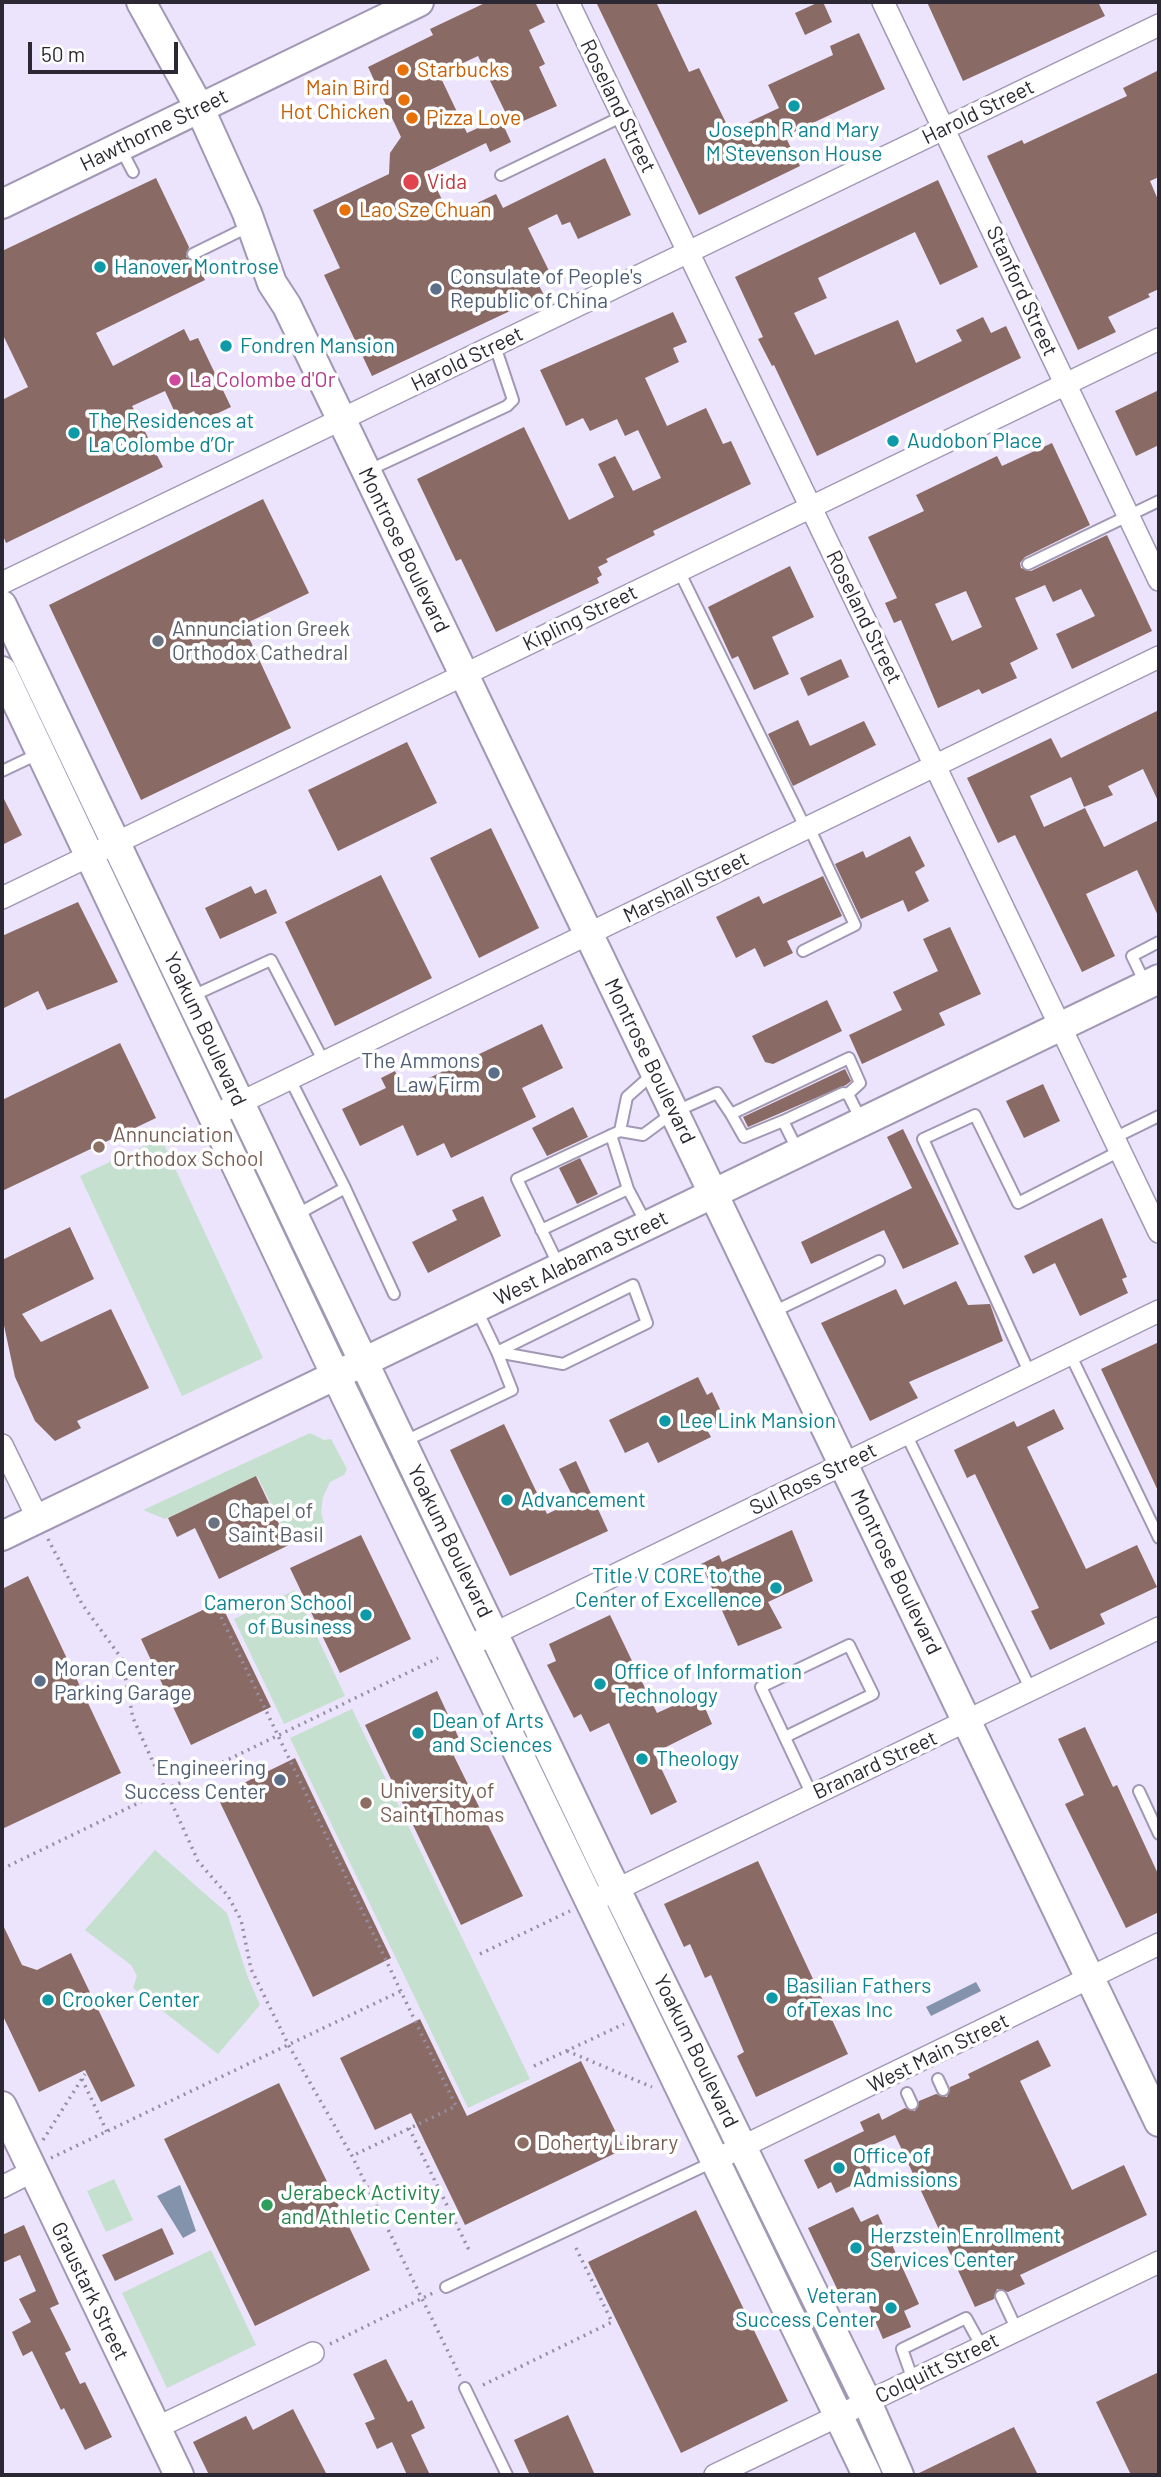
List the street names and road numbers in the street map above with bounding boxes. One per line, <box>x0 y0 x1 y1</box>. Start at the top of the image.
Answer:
street label: Roseland Street <box>575 35 661 177</box>
street label: Harold Street <box>918 74 1038 150</box>
street label: Hawthorne Street <box>76 83 232 177</box>
street label: Stanford Street <box>981 222 1063 360</box>
street label: Harold Street <box>407 321 527 397</box>
street label: Montrose Boulevard <box>353 463 455 637</box>
street label: Roseland Street <box>821 546 907 688</box>
street label: Kipling Street <box>519 579 641 657</box>
street label: Marshall Street <box>619 846 753 928</box>
street label: Yoakum Boulevard <box>158 948 252 1110</box>
street label: Montrose Boulevard <box>599 974 701 1148</box>
street label: West Alabama Street <box>490 1205 672 1311</box>
street label: Sul Ross Street <box>745 1437 881 1521</box>
street label: Yoakum Boulevard <box>402 1460 498 1622</box>
street label: Montrose Boulevard <box>845 1485 947 1659</box>
street label: Branard Street <box>809 1725 941 1805</box>
street label: Yoakum Boulevard <box>648 1970 744 2132</box>
street label: West Main Street <box>863 2008 1013 2098</box>
street label: Graustark Street <box>46 2218 134 2364</box>
street label: Colquitt Street <box>871 2327 1003 2409</box>

